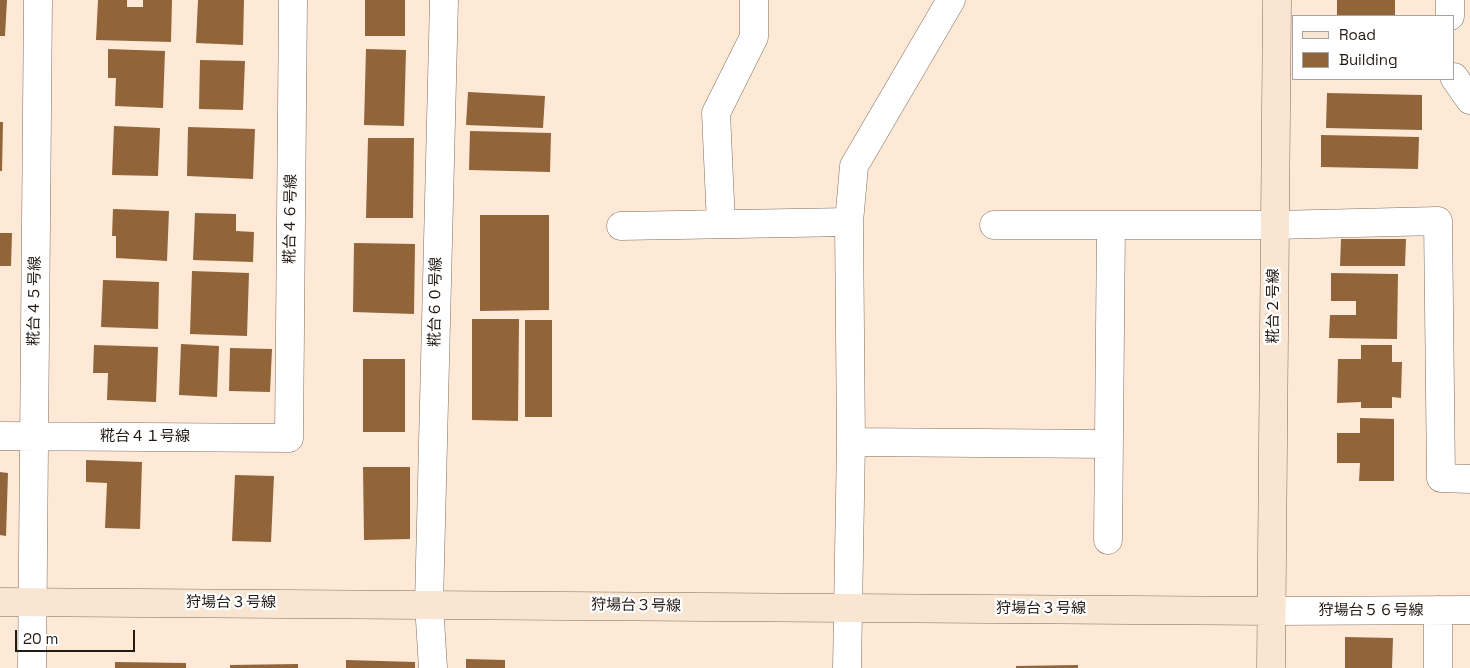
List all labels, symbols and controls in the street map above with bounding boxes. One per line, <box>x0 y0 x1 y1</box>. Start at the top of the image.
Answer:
legend <box>1292 15 1455 80</box>
text: Road <box>1339 25 1376 44</box>
text: Building <box>1339 50 1398 69</box>
street label: 糀台４６号線 <box>281 174 301 264</box>
street label: 糀台４５号線 <box>25 256 45 346</box>
street label: 糀台６０号線 <box>426 257 446 347</box>
street label: 糀台２号線 <box>1265 269 1283 343</box>
street label: 糀台４１号線 <box>100 428 190 446</box>
street label: 狩場台３号線 <box>186 594 276 612</box>
street label: 狩場台３号線 <box>591 596 681 616</box>
street label: 狩場台３号線 <box>996 600 1086 618</box>
street label: 狩場台５６号線 <box>1319 602 1423 620</box>
scale bar <box>18 620 138 652</box>
text: 20 m <box>23 629 58 648</box>

